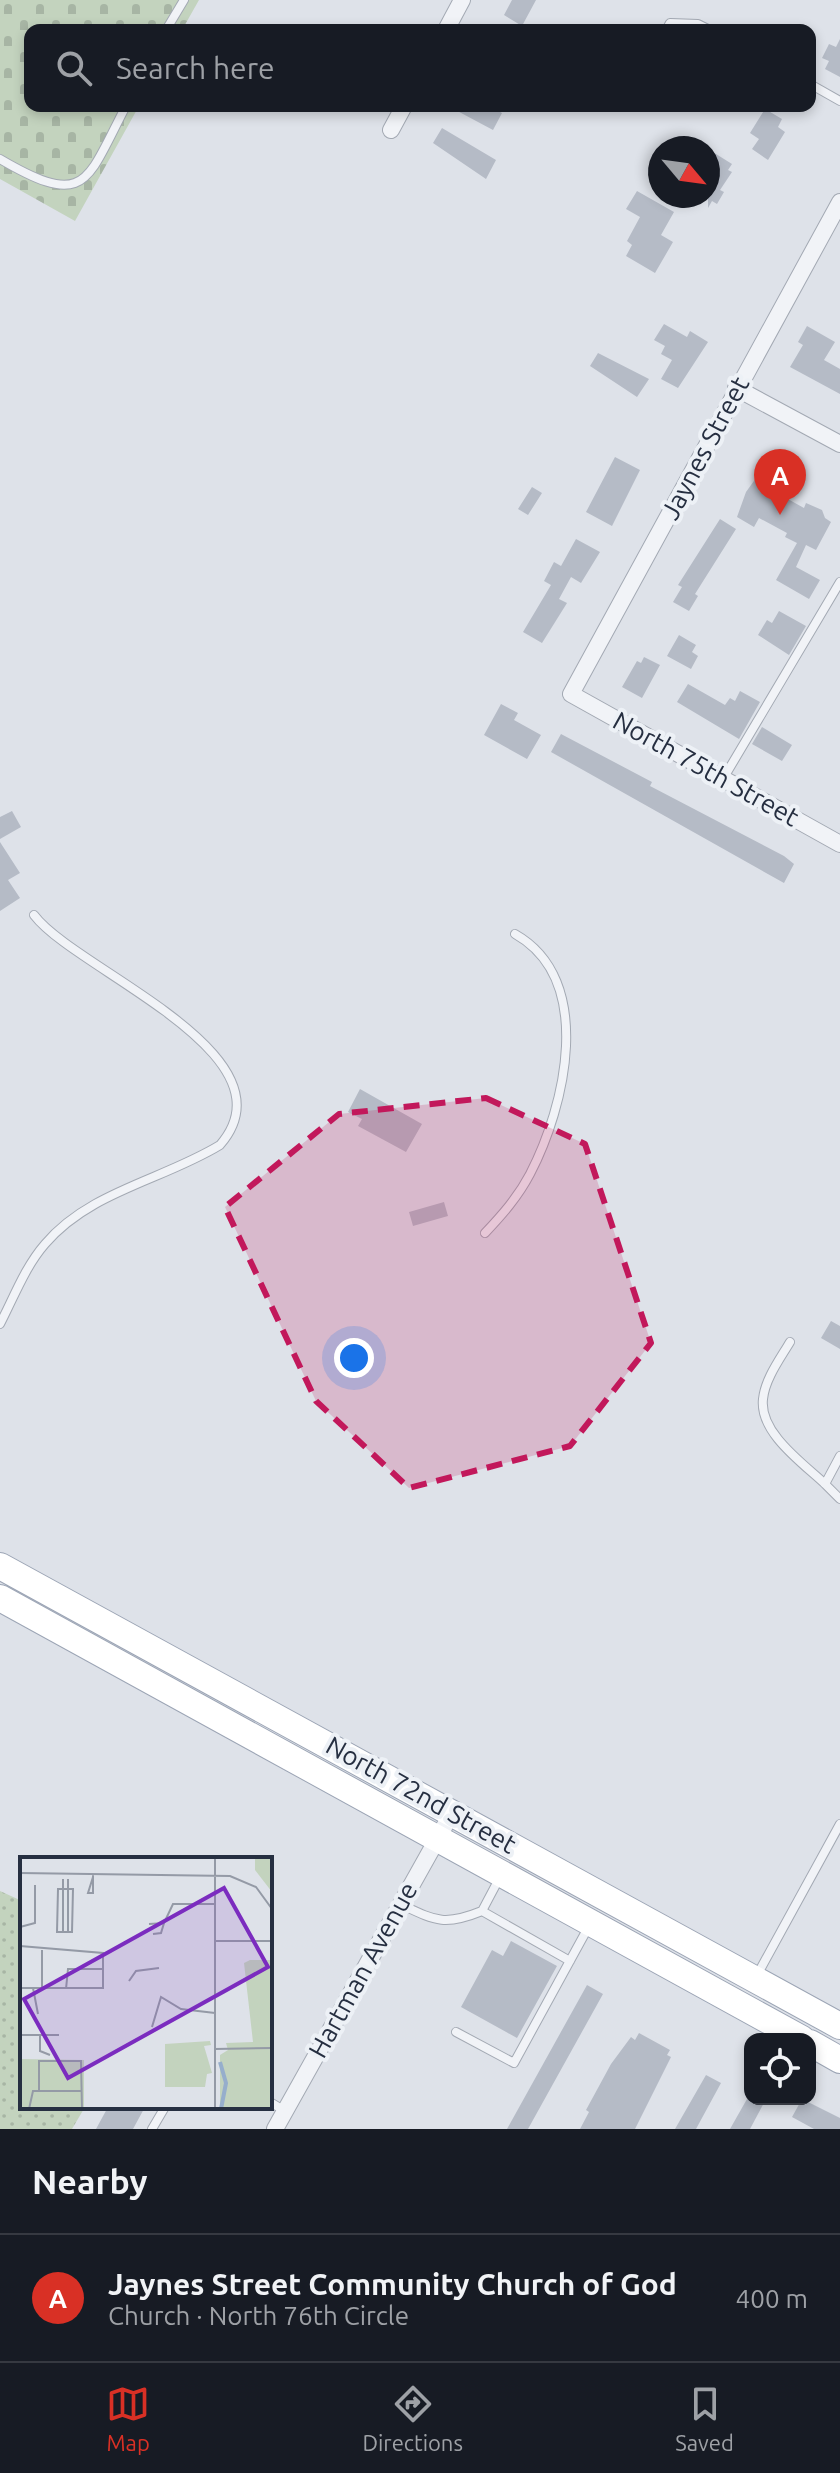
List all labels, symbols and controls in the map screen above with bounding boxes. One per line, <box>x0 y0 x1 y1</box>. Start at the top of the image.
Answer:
search box <box>24 24 816 112</box>
icon: search <box>52 46 96 90</box>
text: Search here <box>116 51 275 85</box>
north arrow <box>648 136 720 208</box>
street label: Jaynes Street <box>655 371 754 524</box>
pin: A <box>754 449 806 515</box>
street label: North 75th Street <box>608 706 804 832</box>
your location <box>334 1338 374 1378</box>
street label: North 72nd Street <box>321 1730 521 1859</box>
inset map <box>20 1857 272 2109</box>
street label: Hartman Avenue <box>302 1877 423 2062</box>
map controls <box>744 2033 816 2105</box>
button: locate <box>744 2033 816 2105</box>
text: Nearby <box>32 2162 147 2200</box>
text: Jaynes Street Community Church of God <box>108 2267 677 2301</box>
text: A <box>49 2284 67 2313</box>
text: 400 m <box>736 2284 808 2313</box>
text: Church · North 76th Circle <box>108 2301 409 2330</box>
tab: Map <box>106 2382 150 2455</box>
tab: Directions <box>362 2382 463 2455</box>
tab: Saved <box>675 2382 734 2455</box>

